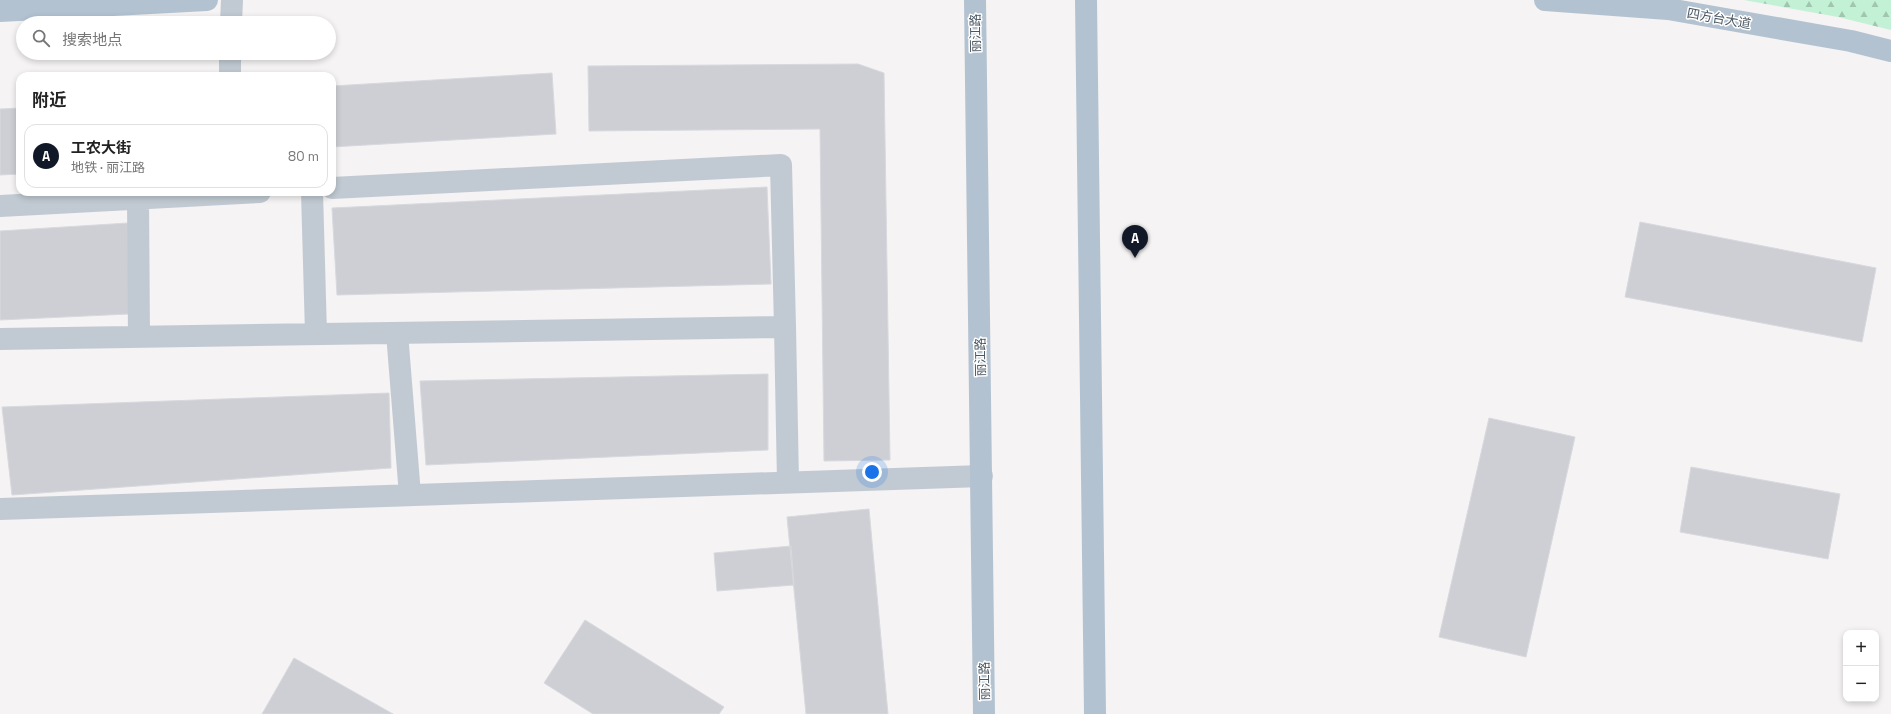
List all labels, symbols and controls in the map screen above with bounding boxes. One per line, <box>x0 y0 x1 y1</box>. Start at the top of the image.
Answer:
street label: 四方台大道 <box>1685 4 1752 33</box>
street label: 丽江路 <box>967 13 984 53</box>
search box <box>16 16 336 60</box>
icon: search <box>30 27 52 49</box>
text: 搜索地点 <box>62 30 122 49</box>
text: 附近 <box>32 89 66 111</box>
text: 工农大街 <box>71 138 131 157</box>
text: A <box>42 148 50 165</box>
text: 80 m <box>288 148 319 165</box>
text: 地铁 · 丽江路 <box>71 159 145 176</box>
pin: A <box>1122 225 1148 258</box>
street label: 丽江路 <box>972 337 989 377</box>
your location <box>862 462 882 482</box>
map controls <box>1843 630 1879 702</box>
button: + <box>1843 630 1879 666</box>
street label: 丽江路 <box>976 661 993 701</box>
button: − <box>1843 666 1879 702</box>

